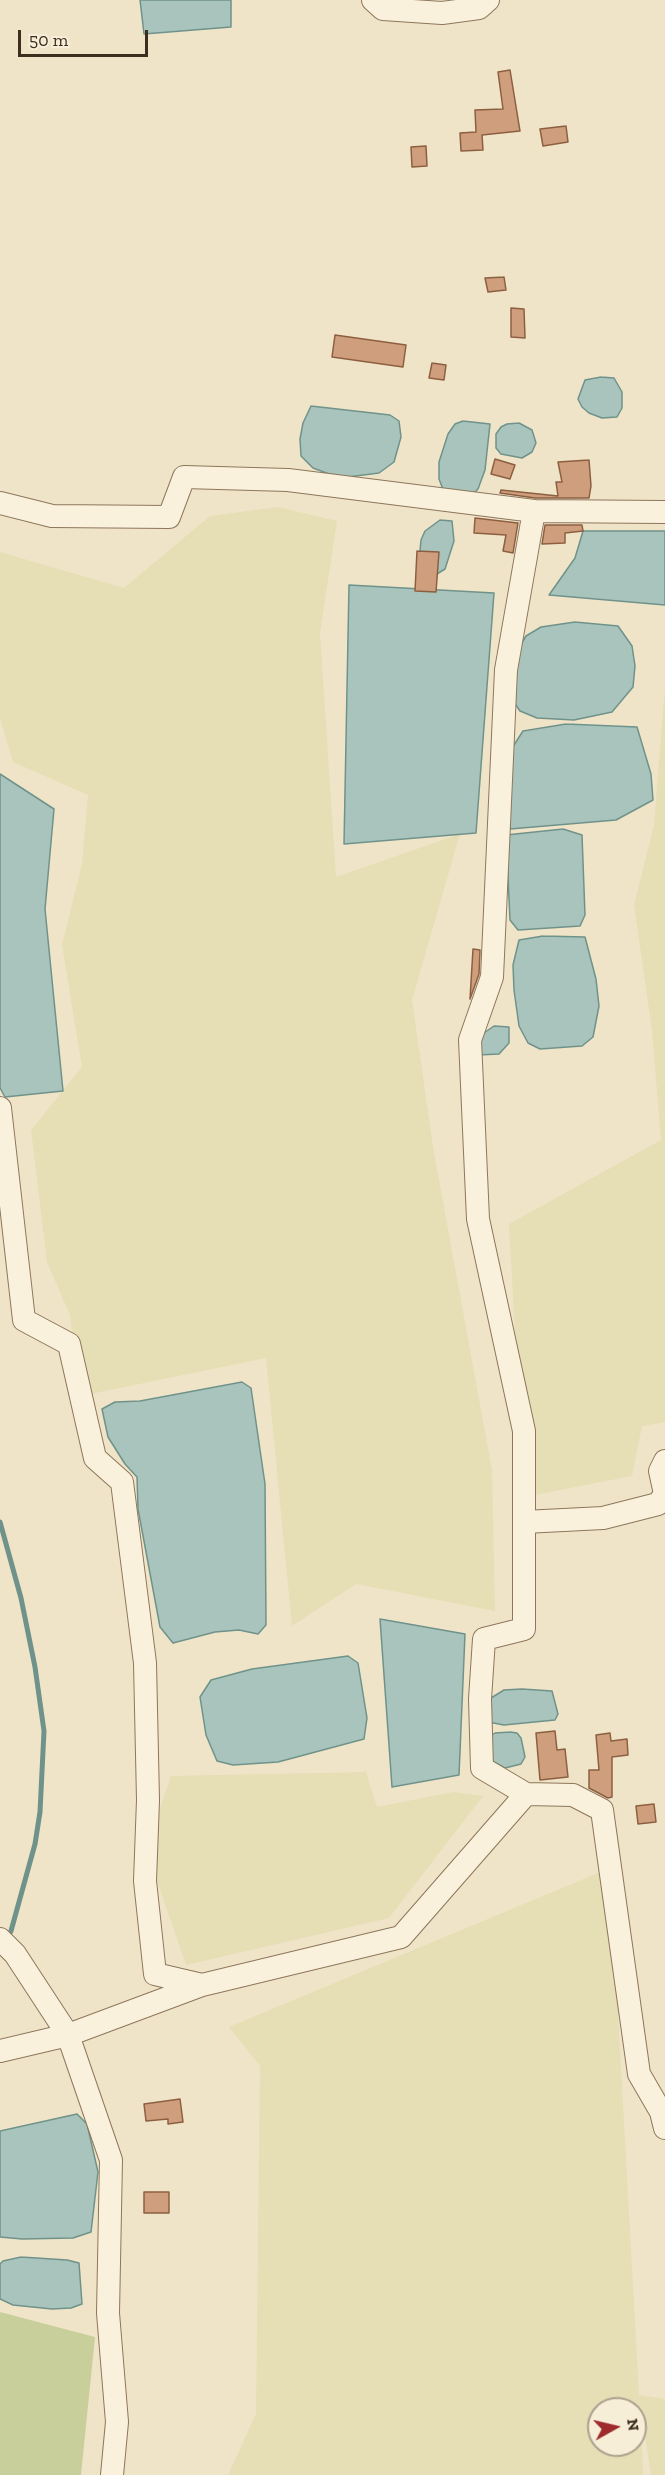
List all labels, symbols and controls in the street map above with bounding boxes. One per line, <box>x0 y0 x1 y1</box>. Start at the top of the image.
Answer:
scale bar <box>21 18 152 56</box>
text: 50 m <box>29 29 68 51</box>
north arrow <box>587 2397 647 2457</box>
text: N <box>623 2417 644 2432</box>

